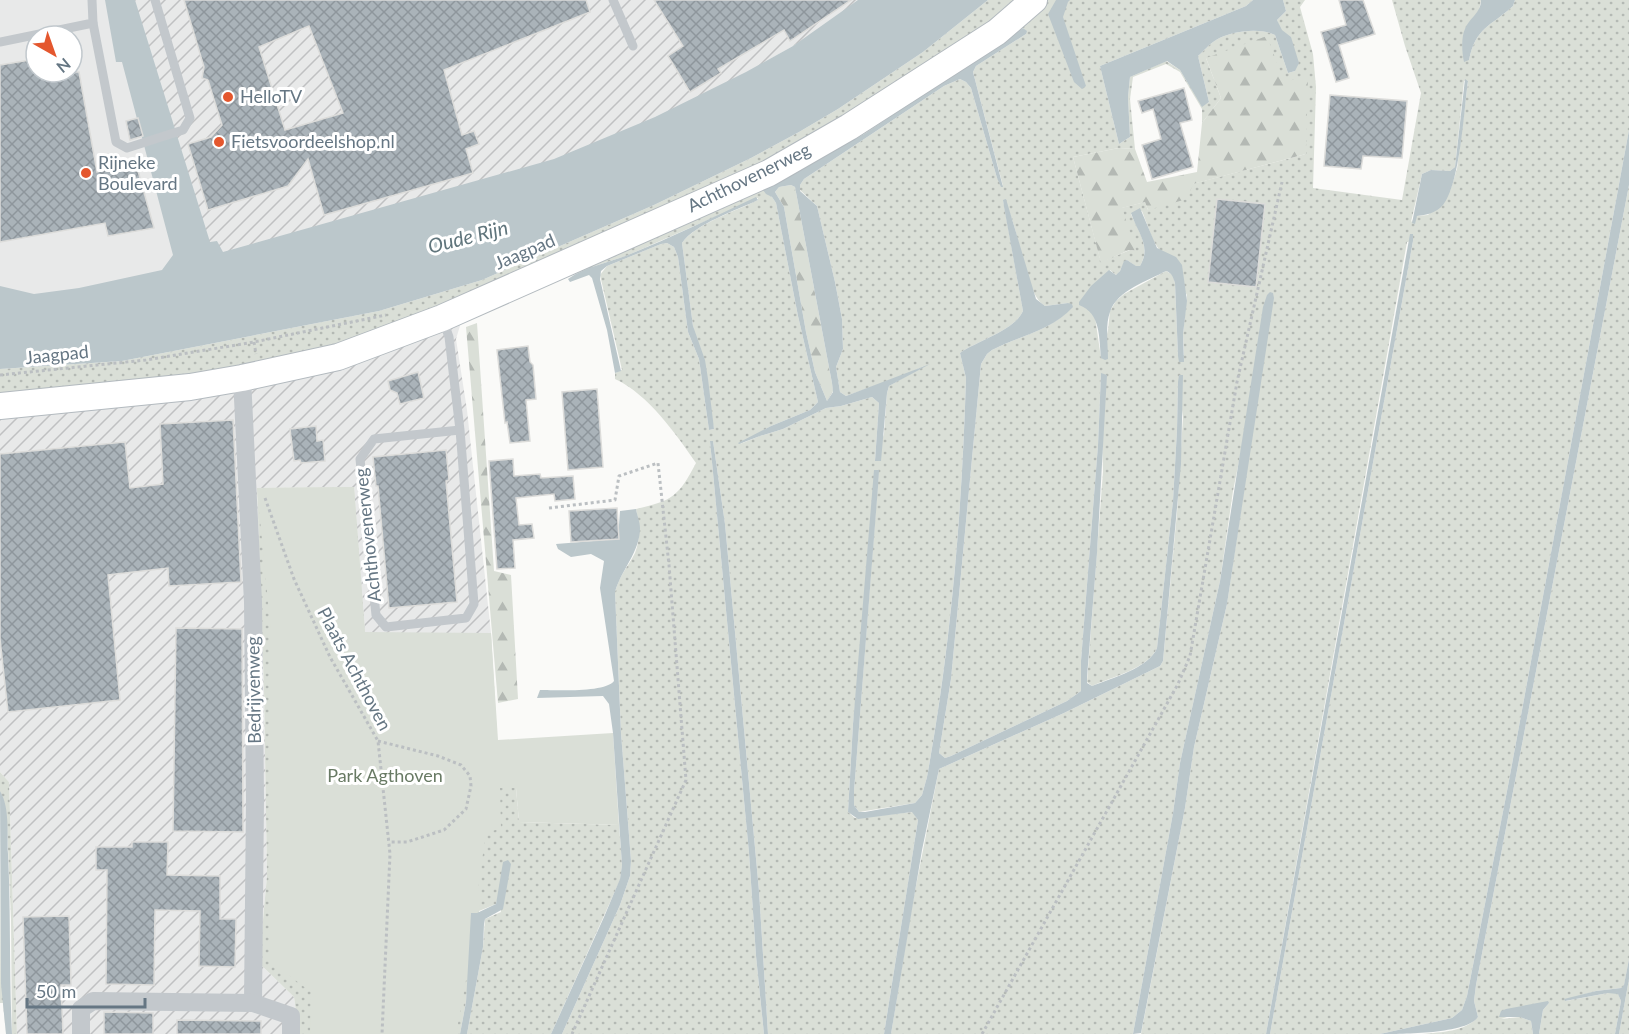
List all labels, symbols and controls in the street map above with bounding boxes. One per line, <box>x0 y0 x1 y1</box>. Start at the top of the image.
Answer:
north arrow <box>24 24 84 84</box>
text: N <box>53 55 75 77</box>
place label: HelloTV <box>240 85 303 107</box>
marker: HelloTV <box>221 90 235 104</box>
place label: Fietsvoordeelshop.nl <box>231 130 395 152</box>
marker: Fietsvoordeelshop.nl <box>212 135 226 149</box>
street label: Achthovenerweg <box>683 138 814 216</box>
place label: Rijneke Boulevard <box>98 151 178 194</box>
marker: Rijneke Boulevard <box>79 166 93 180</box>
water label: Oude Rijn <box>425 215 510 258</box>
street label: Jaagpad <box>491 229 558 274</box>
street label: Jaagpad <box>24 340 90 368</box>
street label: Achthovenerweg <box>349 467 385 603</box>
street label: Plaats Achthoven <box>313 603 397 734</box>
street label: Bedrijvenweg <box>241 636 265 744</box>
park label: Park Agthoven <box>327 764 443 786</box>
scale bar <box>27 971 146 1009</box>
text: 50 m <box>36 980 76 1002</box>

